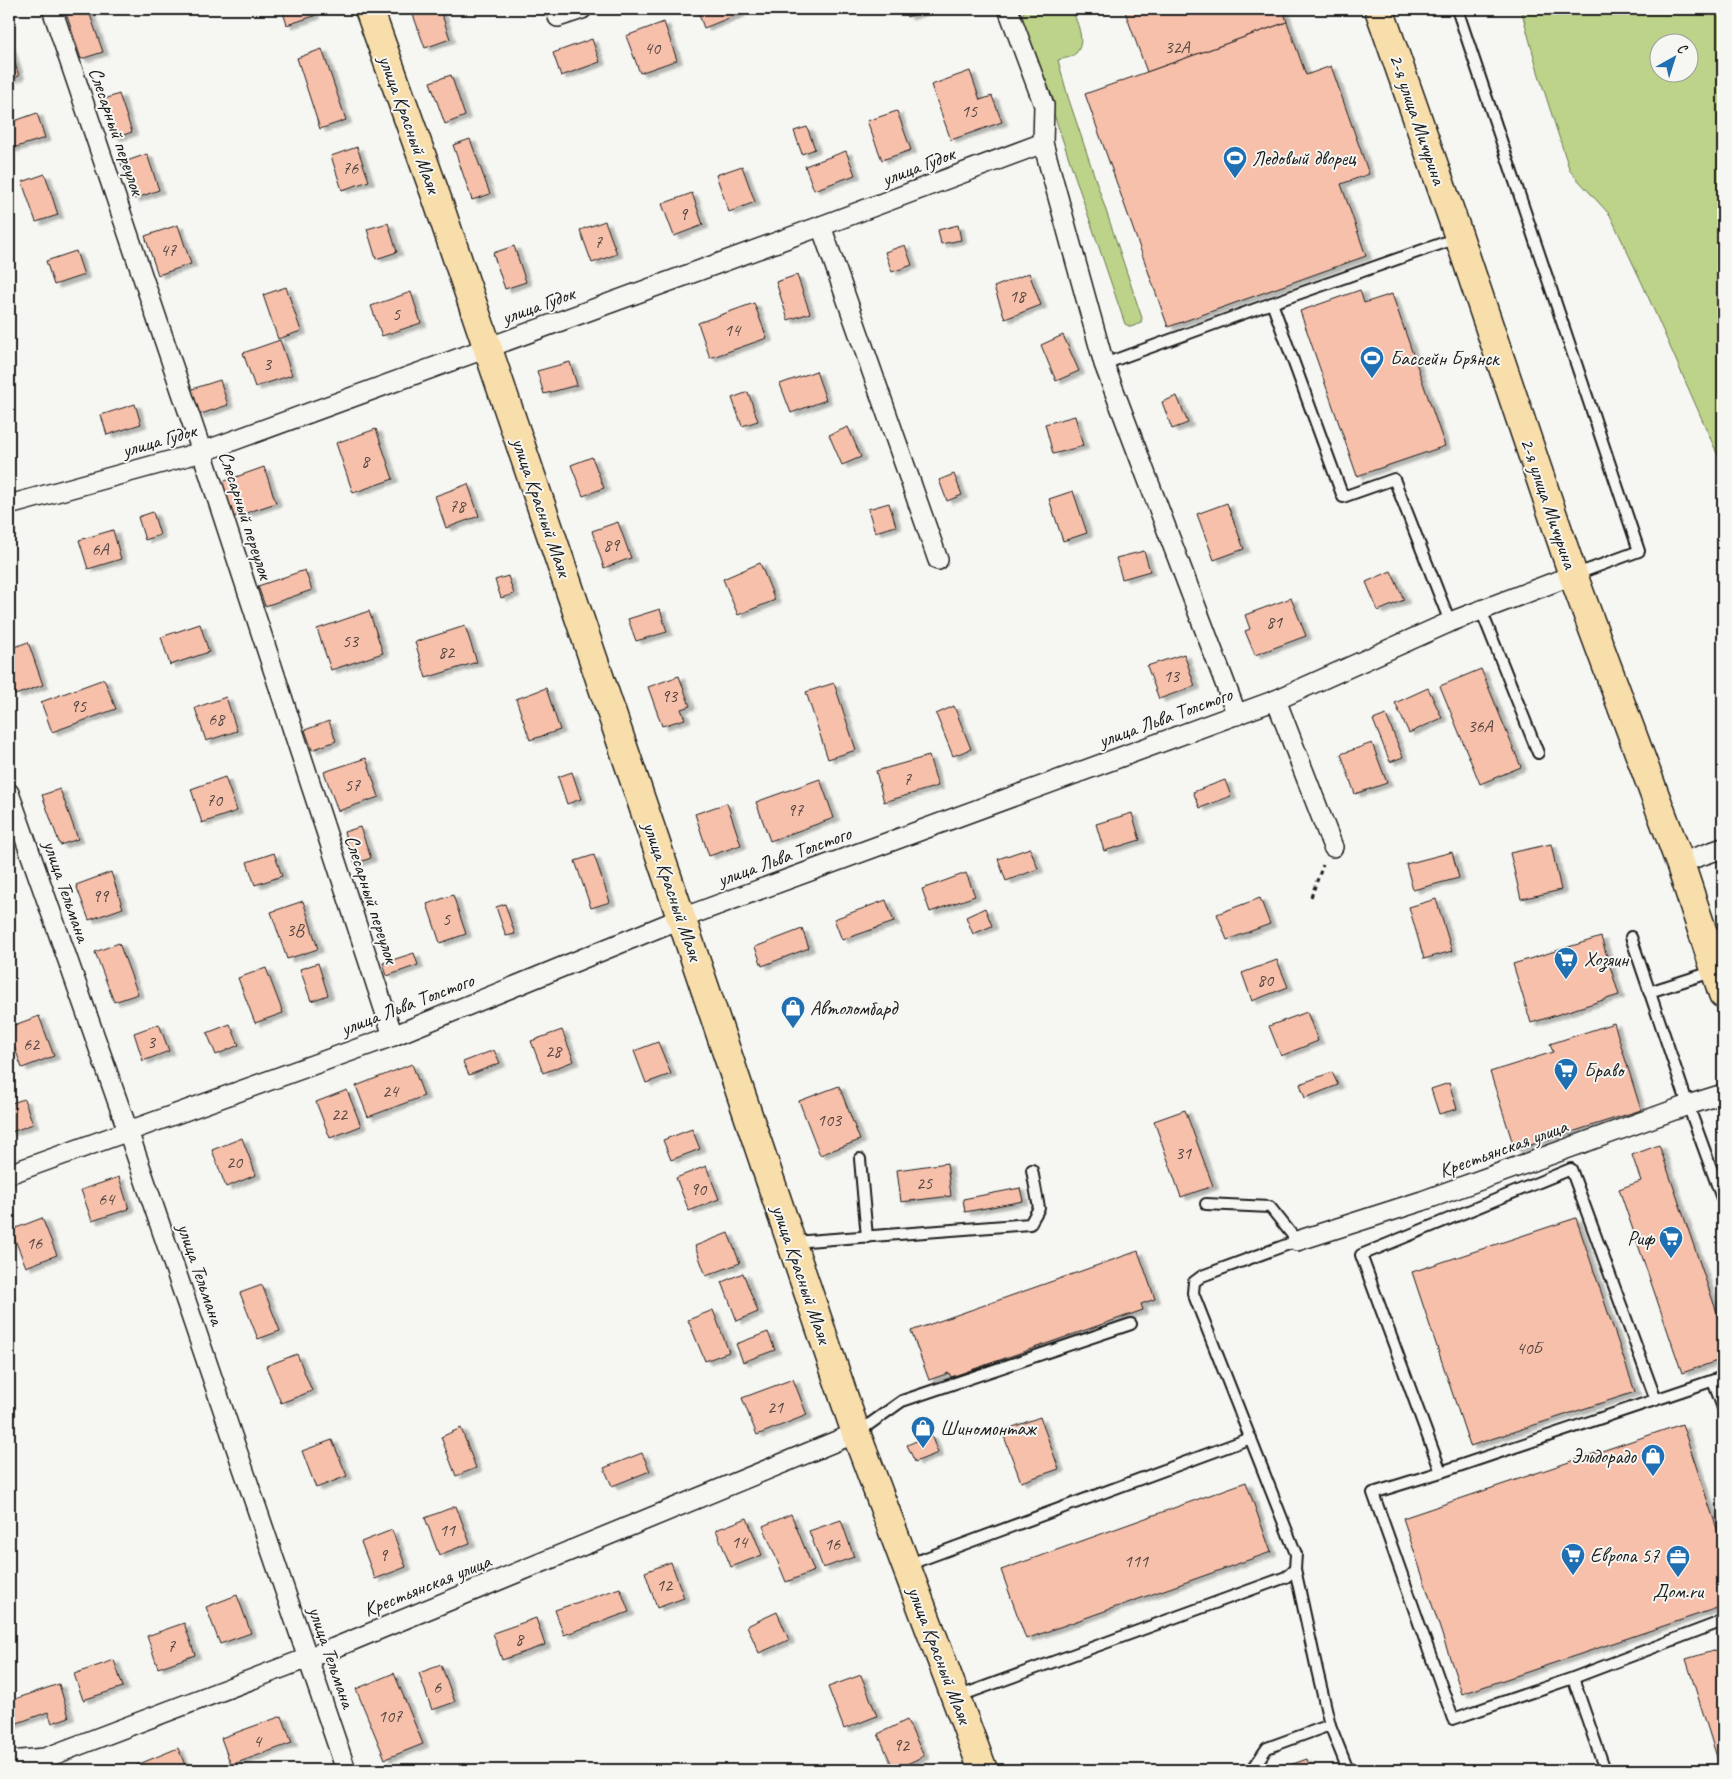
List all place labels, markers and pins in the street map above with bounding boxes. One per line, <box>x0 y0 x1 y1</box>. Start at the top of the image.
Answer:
sports icon: Ледовый дворец <box>1222 145 1248 179</box>
place label: Ледовый дворец <box>1252 146 1357 171</box>
sports icon: Бассейн Брянск <box>1359 345 1385 379</box>
place label: Бассейн Брянск <box>1390 346 1500 371</box>
supermarket icon: Хозяин <box>1553 946 1579 980</box>
place label: Хозяин <box>1584 947 1630 973</box>
shop icon: Автоломбард <box>780 995 806 1029</box>
place label: Автоломбард <box>810 996 899 1021</box>
supermarket icon: Браво <box>1553 1057 1579 1091</box>
place label: Браво <box>1584 1058 1625 1083</box>
supermarket icon: Риф <box>1658 1225 1684 1259</box>
place label: Риф <box>1627 1226 1656 1251</box>
shop icon: Шиномонтаж <box>910 1415 936 1449</box>
place label: Шиномонтаж <box>940 1416 1037 1441</box>
shop icon: Эльдорадо <box>1640 1443 1666 1477</box>
place label: Эльдорадо <box>1571 1444 1637 1469</box>
supermarket icon: Европа 57 <box>1560 1542 1586 1576</box>
place label: Европа 57 <box>1590 1543 1660 1568</box>
office icon: Дом.ru <box>1665 1544 1691 1578</box>
place label: Дом.ru <box>1653 1579 1705 1604</box>

